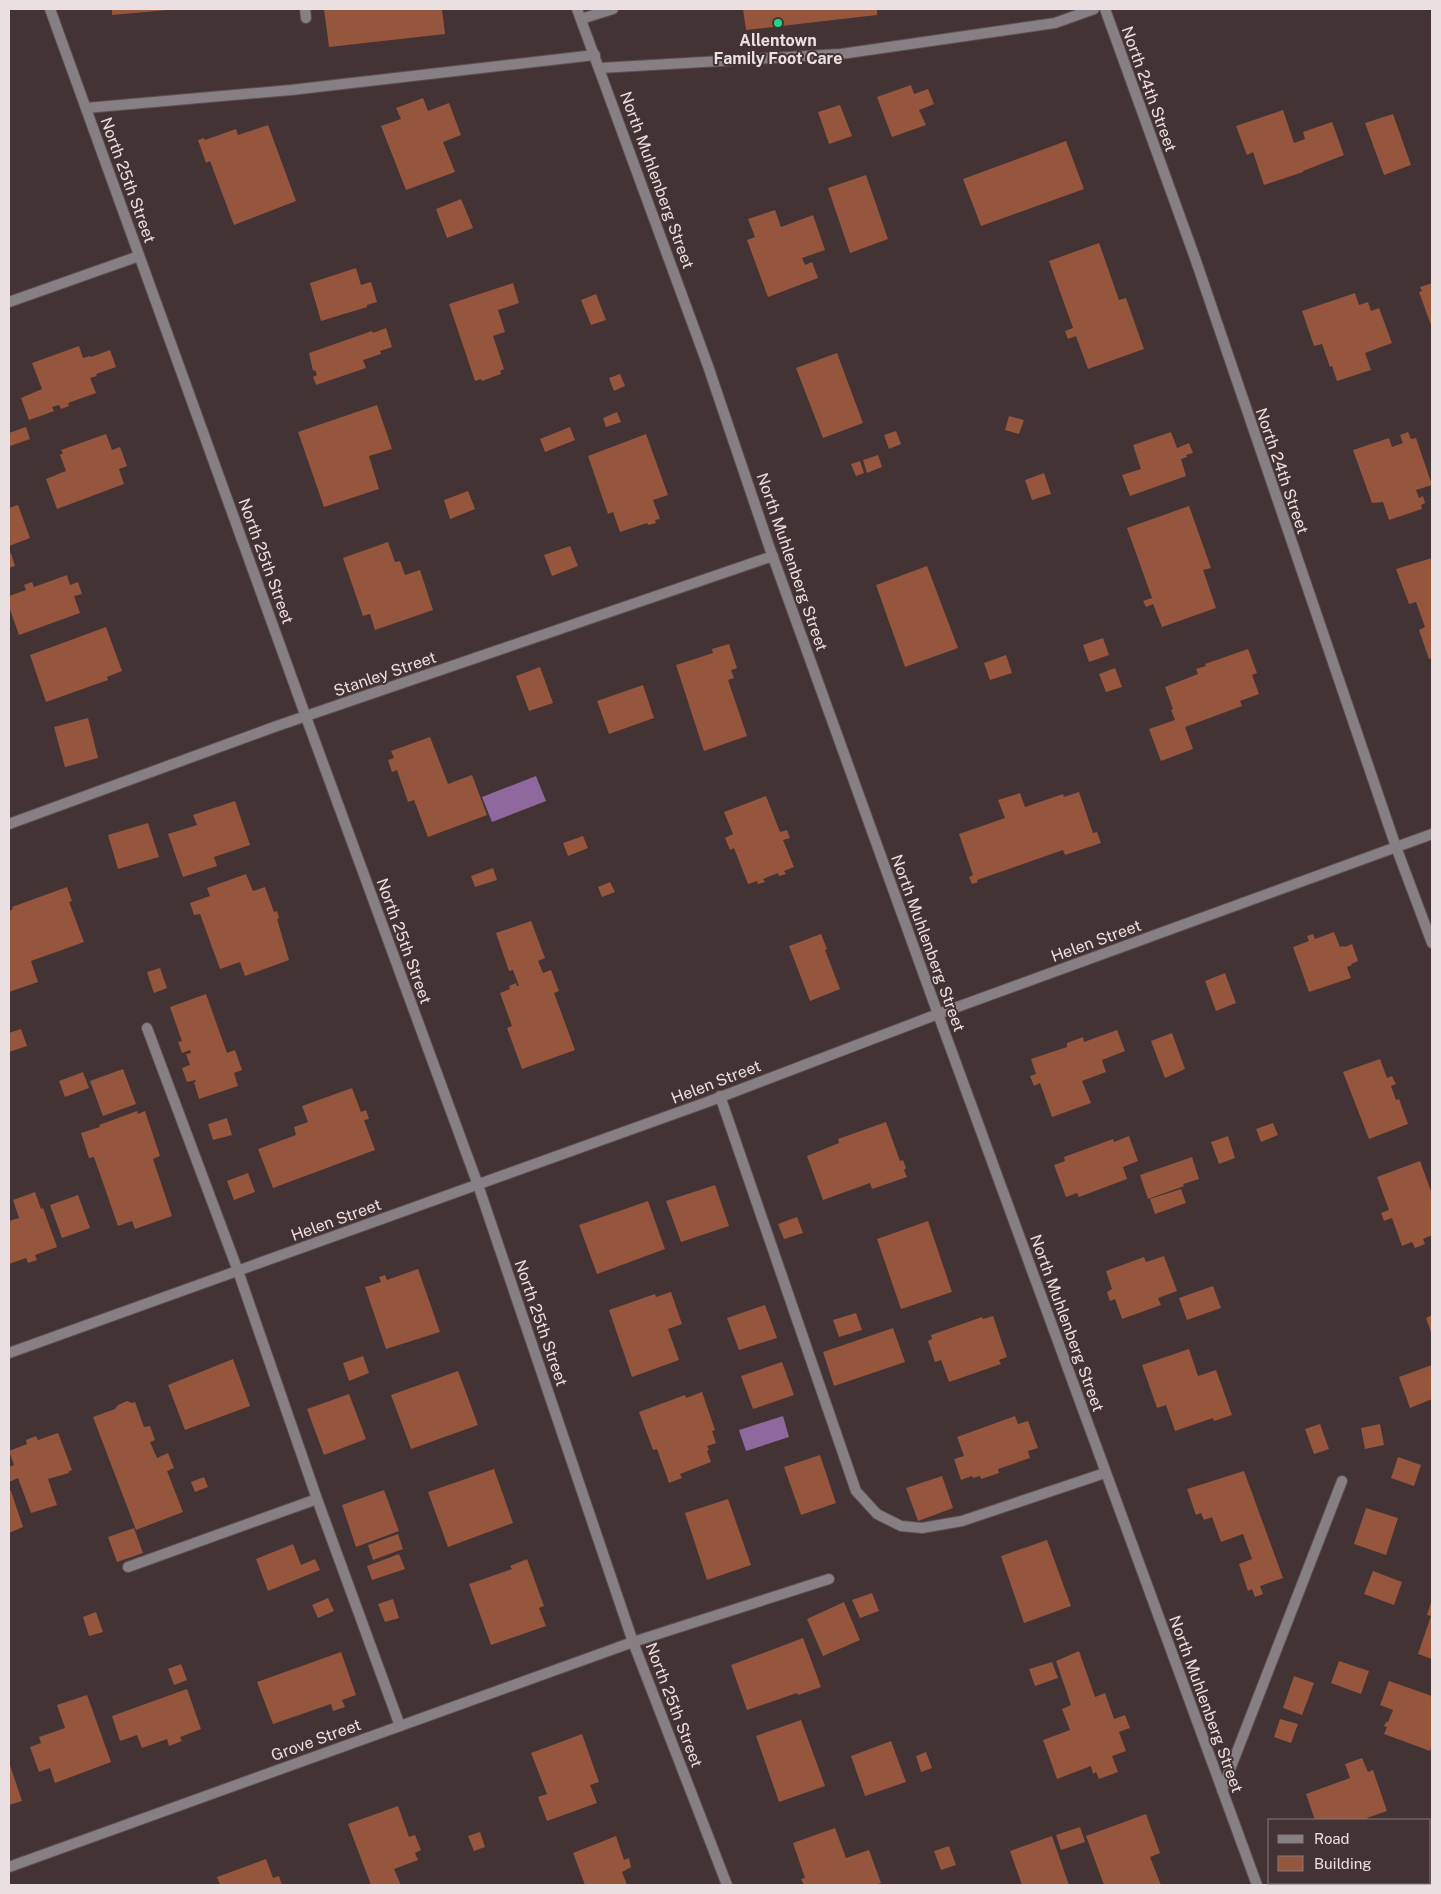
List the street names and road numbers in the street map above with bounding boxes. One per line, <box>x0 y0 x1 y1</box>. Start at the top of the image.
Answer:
street label: North 24th Street <box>1117 24 1181 154</box>
street label: North Muhlenberg Street <box>616 89 698 271</box>
street label: North 25th Street <box>96 115 160 245</box>
street label: North 24th Street <box>1252 405 1312 537</box>
street label: North Muhlenberg Street <box>753 470 831 654</box>
street label: North 25th Street <box>234 496 298 626</box>
street label: Stanley Street <box>331 648 439 700</box>
street label: North Muhlenberg Street <box>887 852 969 1034</box>
street label: North 25th Street <box>372 876 436 1006</box>
street label: Helen Street <box>1048 916 1144 966</box>
street label: Helen Street <box>668 1056 764 1108</box>
street label: Helen Street <box>288 1195 384 1245</box>
street label: North Muhlenberg Street <box>1026 1232 1108 1414</box>
street label: North 25th Street <box>510 1257 572 1389</box>
street label: North Muhlenberg Street <box>1165 1613 1247 1795</box>
street label: North 25th Street <box>641 1640 707 1770</box>
street label: Grove Street <box>268 1715 364 1765</box>

